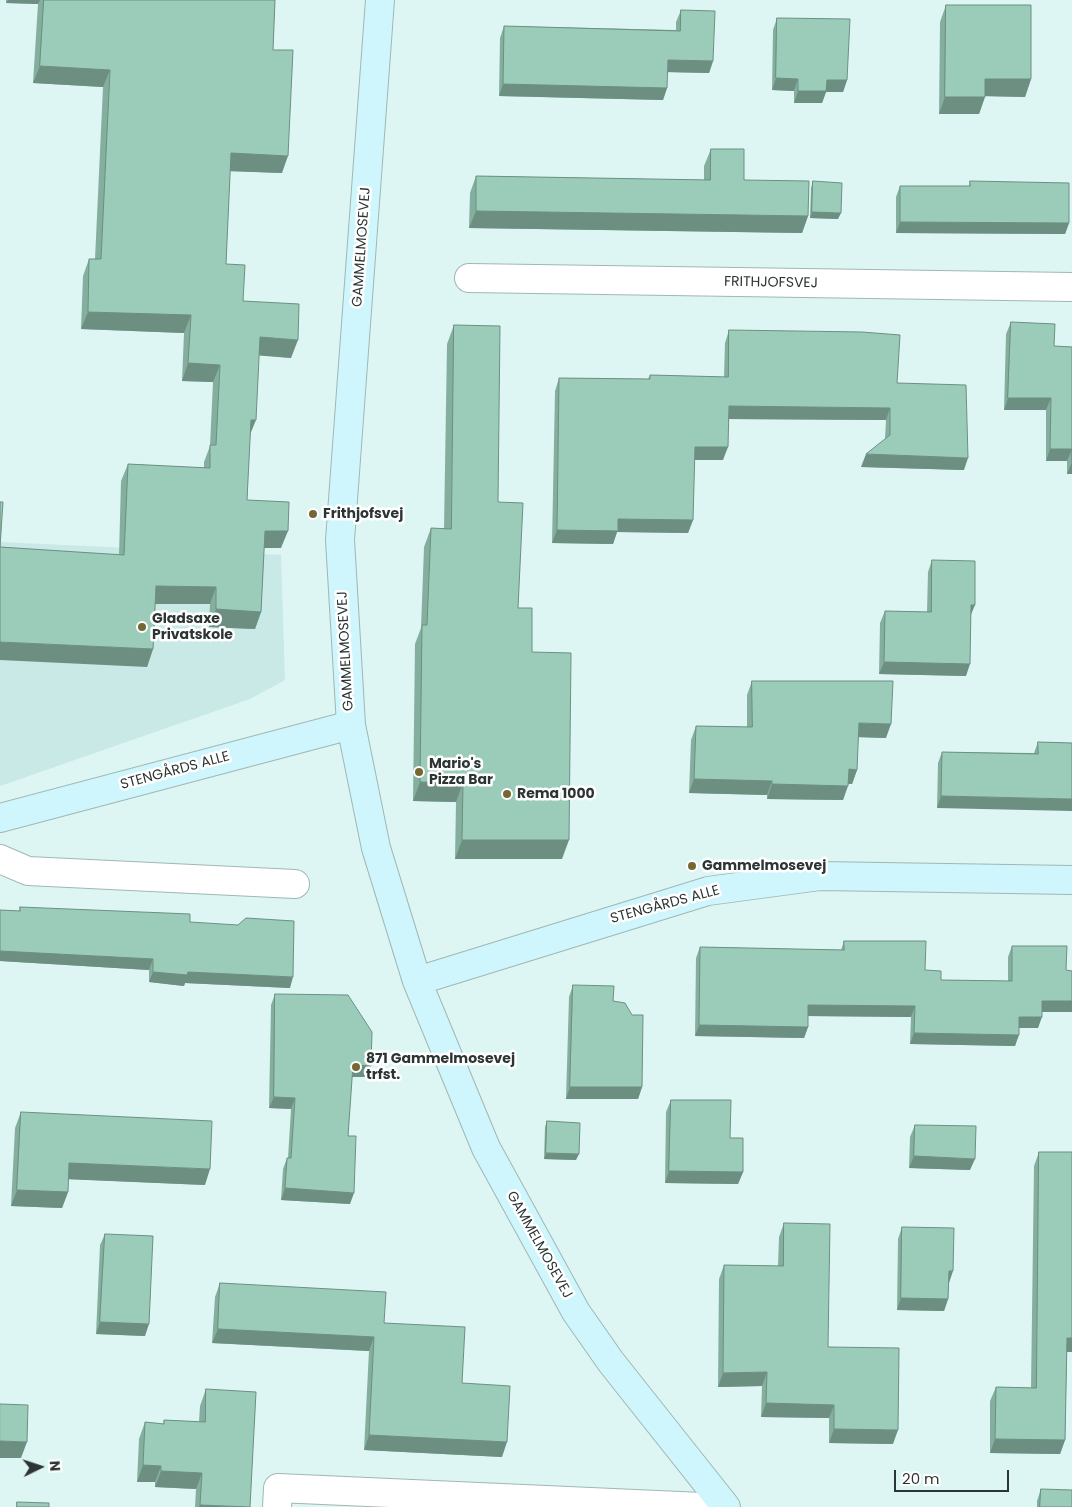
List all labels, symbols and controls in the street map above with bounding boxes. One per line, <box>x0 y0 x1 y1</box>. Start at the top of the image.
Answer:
street label: GAMMELMOSEVEJ <box>349 186 375 308</box>
street label: FRITHJOFSVEJ <box>724 274 818 292</box>
place label: Frithjofsvej <box>323 506 403 522</box>
marker: Frithjofsvej <box>307 508 319 520</box>
street label: GAMMELMOSEVEJ <box>334 591 358 711</box>
place label: Gladsaxe Privatskole <box>152 611 233 644</box>
marker: Gladsaxe Privatskole <box>136 621 148 633</box>
street label: STENGÅRDS ALLE <box>119 748 231 794</box>
place label: Mario's Pizza Bar <box>429 756 493 789</box>
marker: Mario's Pizza Bar <box>413 766 425 778</box>
place label: Rema 1000 <box>517 786 595 802</box>
marker: Rema 1000 <box>501 788 513 800</box>
place label: Gammelmosevej <box>702 858 826 874</box>
marker: Gammelmosevej <box>686 860 698 872</box>
street label: STENGÅRDS ALLE <box>609 882 721 928</box>
place label: 871 Gammelmosevej trfst. <box>366 1051 515 1084</box>
marker: 871 Gammelmosevej trfst. <box>350 1061 362 1073</box>
street label: GAMMELMOSEVEJ <box>503 1188 575 1302</box>
north arrow <box>15 1442 65 1492</box>
text: N <box>45 1460 65 1472</box>
scale bar <box>897 1460 1012 1492</box>
text: 20 m <box>902 1468 940 1489</box>

